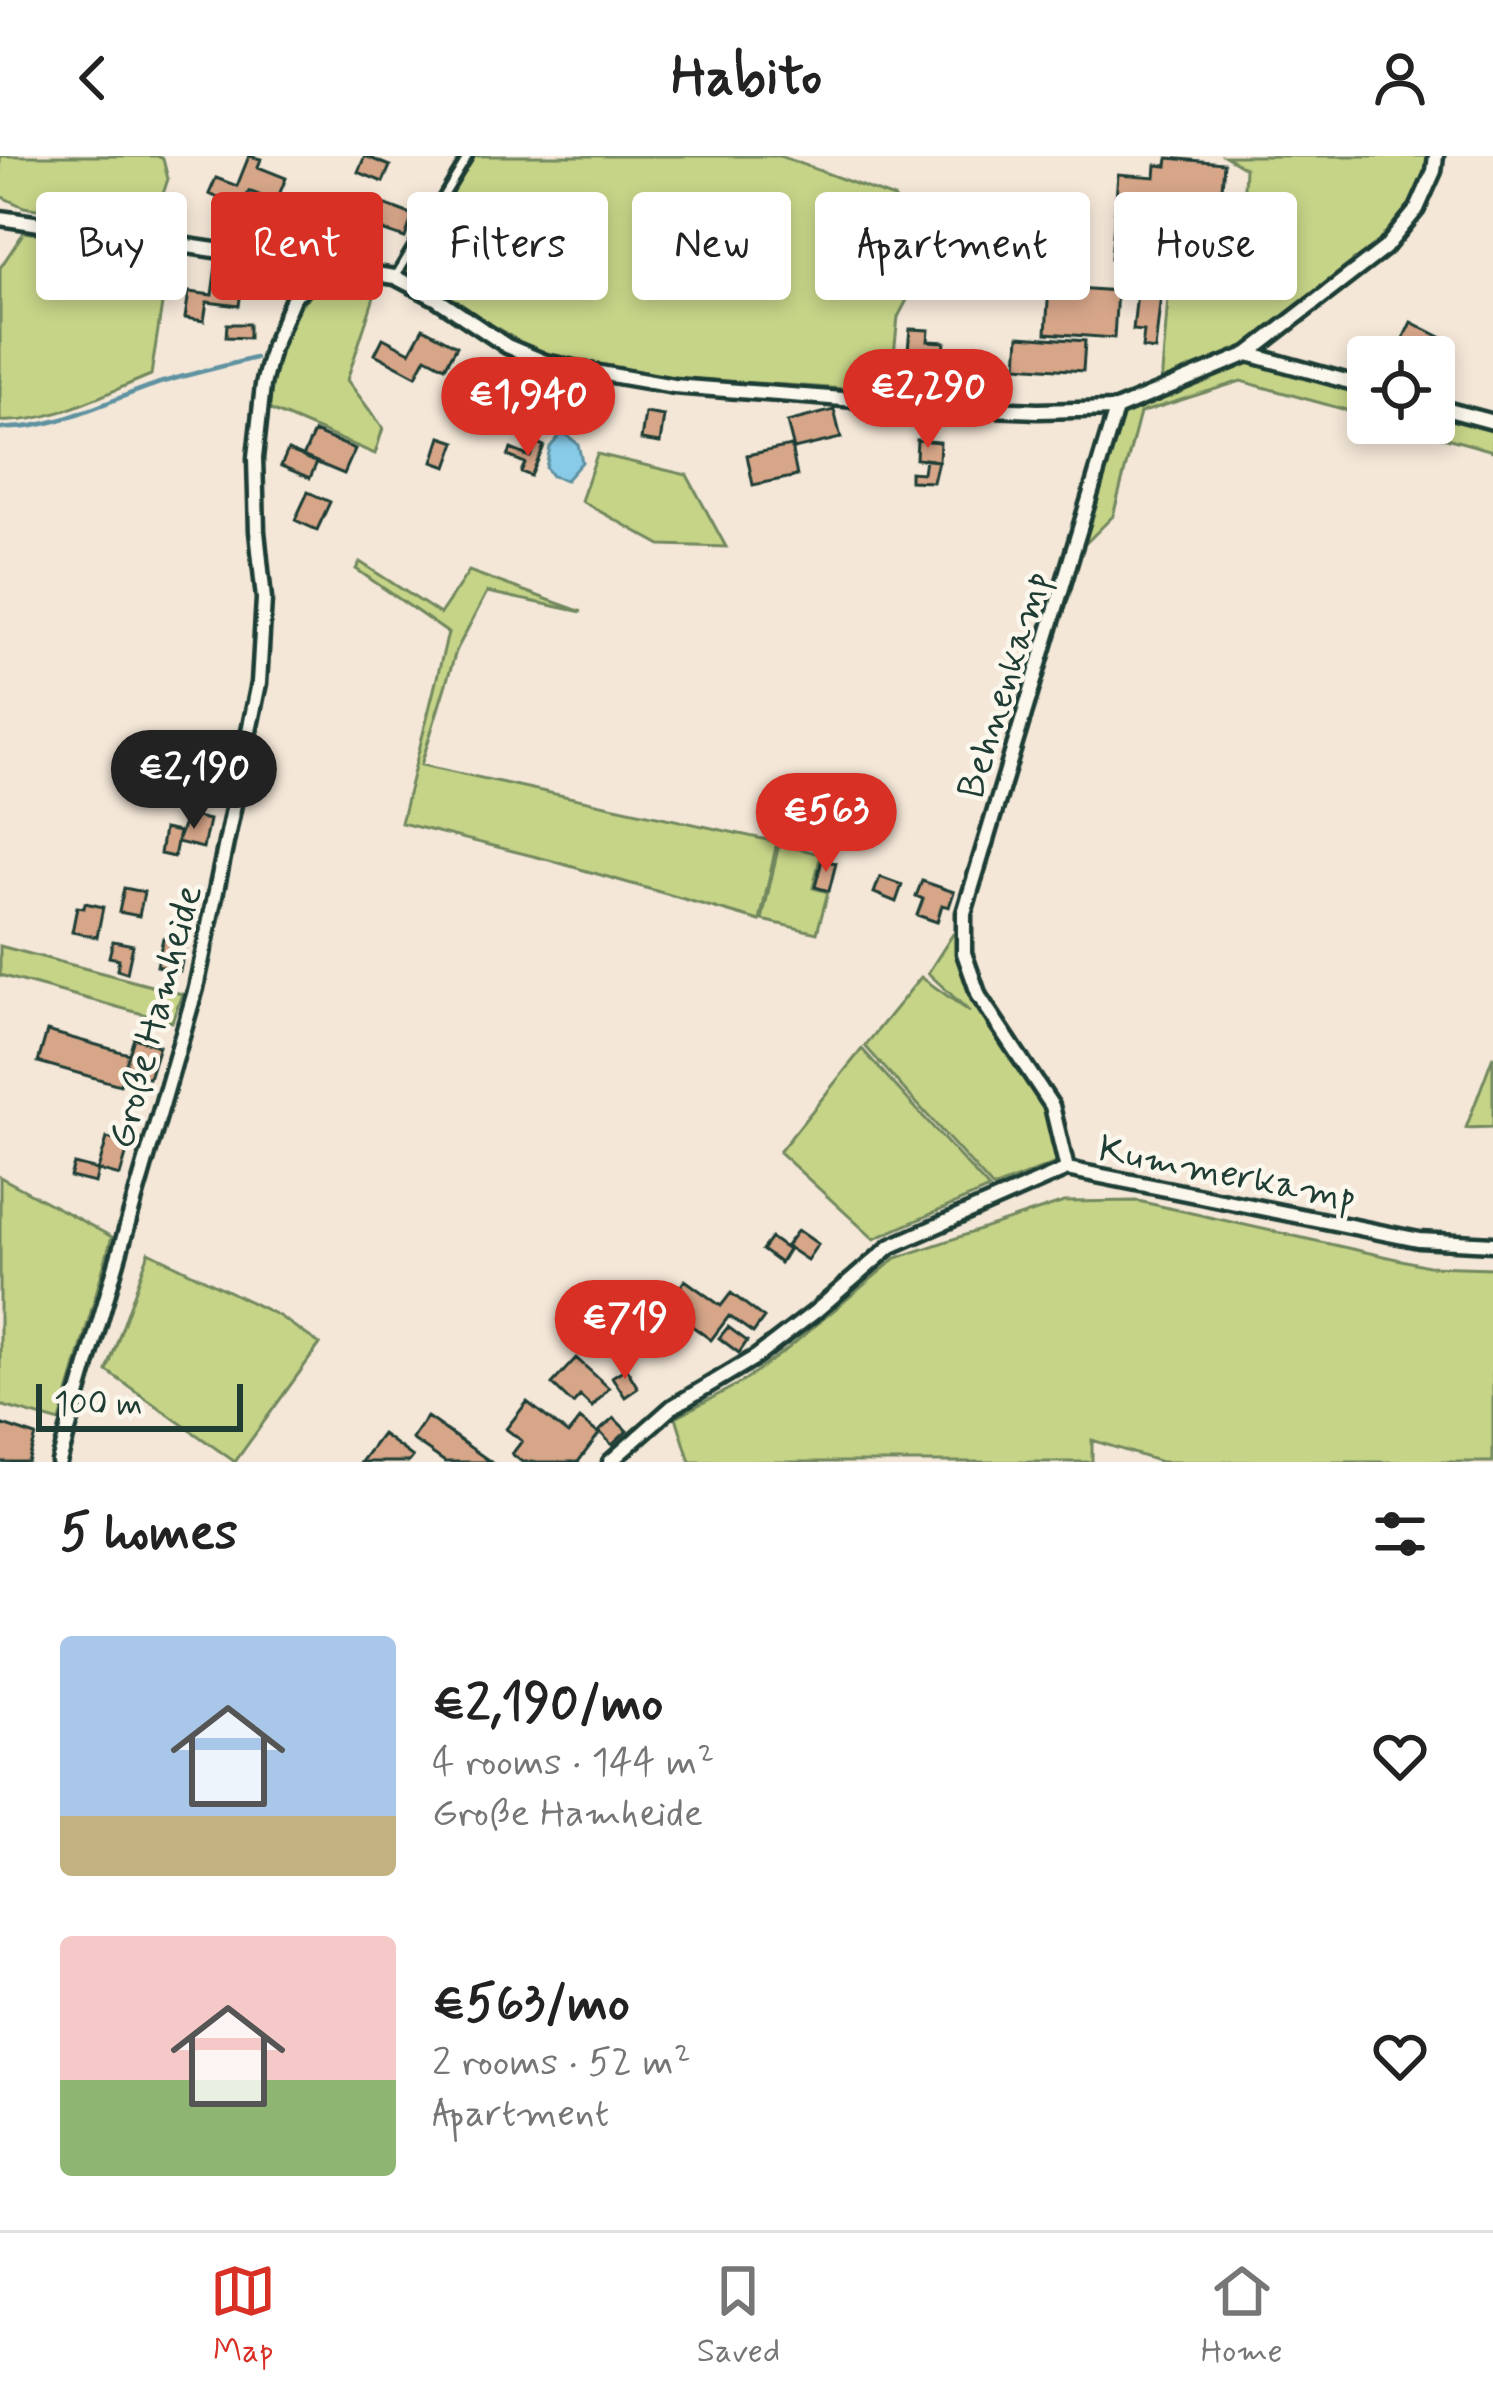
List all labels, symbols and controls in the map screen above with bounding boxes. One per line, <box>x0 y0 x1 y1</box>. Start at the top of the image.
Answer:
text: Habito <box>671 43 822 114</box>
icon: back <box>60 45 126 111</box>
icon: person <box>1367 45 1433 111</box>
chip: Buy <box>36 192 187 300</box>
chip: Rent <box>211 192 383 300</box>
chip: Filters <box>407 192 608 300</box>
chip: New <box>632 192 791 300</box>
chip: Apartment <box>815 192 1090 300</box>
chip: House <box>1114 192 1297 300</box>
map controls <box>1347 336 1455 444</box>
button: locate <box>1347 336 1455 444</box>
pin: €2,290 <box>830 349 1026 451</box>
pin: €1,940 <box>430 357 626 459</box>
text: €2,290 <box>870 362 986 413</box>
text: €1,940 <box>468 370 588 421</box>
street label: Behnenkamp <box>947 565 1064 805</box>
pin: €2,190 <box>96 730 292 832</box>
text: €2,190 <box>138 743 250 794</box>
pin: €563 <box>755 773 897 875</box>
text: €563 <box>783 786 869 837</box>
street label: Große Hamheide <box>97 879 216 1154</box>
street label: Kummerkamp <box>1094 1124 1361 1224</box>
pin: €719 <box>554 1280 696 1382</box>
text: €719 <box>582 1293 668 1344</box>
scale bar <box>36 1378 243 1431</box>
text: 100 m <box>54 1383 143 1427</box>
text: 5 homes <box>60 1501 238 1567</box>
icon: filters <box>1367 1501 1433 1567</box>
text: €2,190/mo <box>432 1672 663 1738</box>
icon: home <box>156 1684 300 1828</box>
icon: heart <box>1367 1723 1433 1789</box>
text: 4 rooms · 144 m² <box>432 1738 714 1789</box>
text: Große Hamheide <box>432 1789 703 1840</box>
text: €563/mo <box>432 1972 630 2038</box>
icon: home <box>156 1984 300 2128</box>
icon: heart <box>1367 2023 1433 2089</box>
text: 2 rooms · 52 m² <box>432 2038 691 2089</box>
text: Apartment <box>432 2089 609 2140</box>
tab: Map <box>210 2258 276 2374</box>
tab: Saved <box>697 2258 780 2374</box>
tab: Home <box>1201 2258 1283 2374</box>

